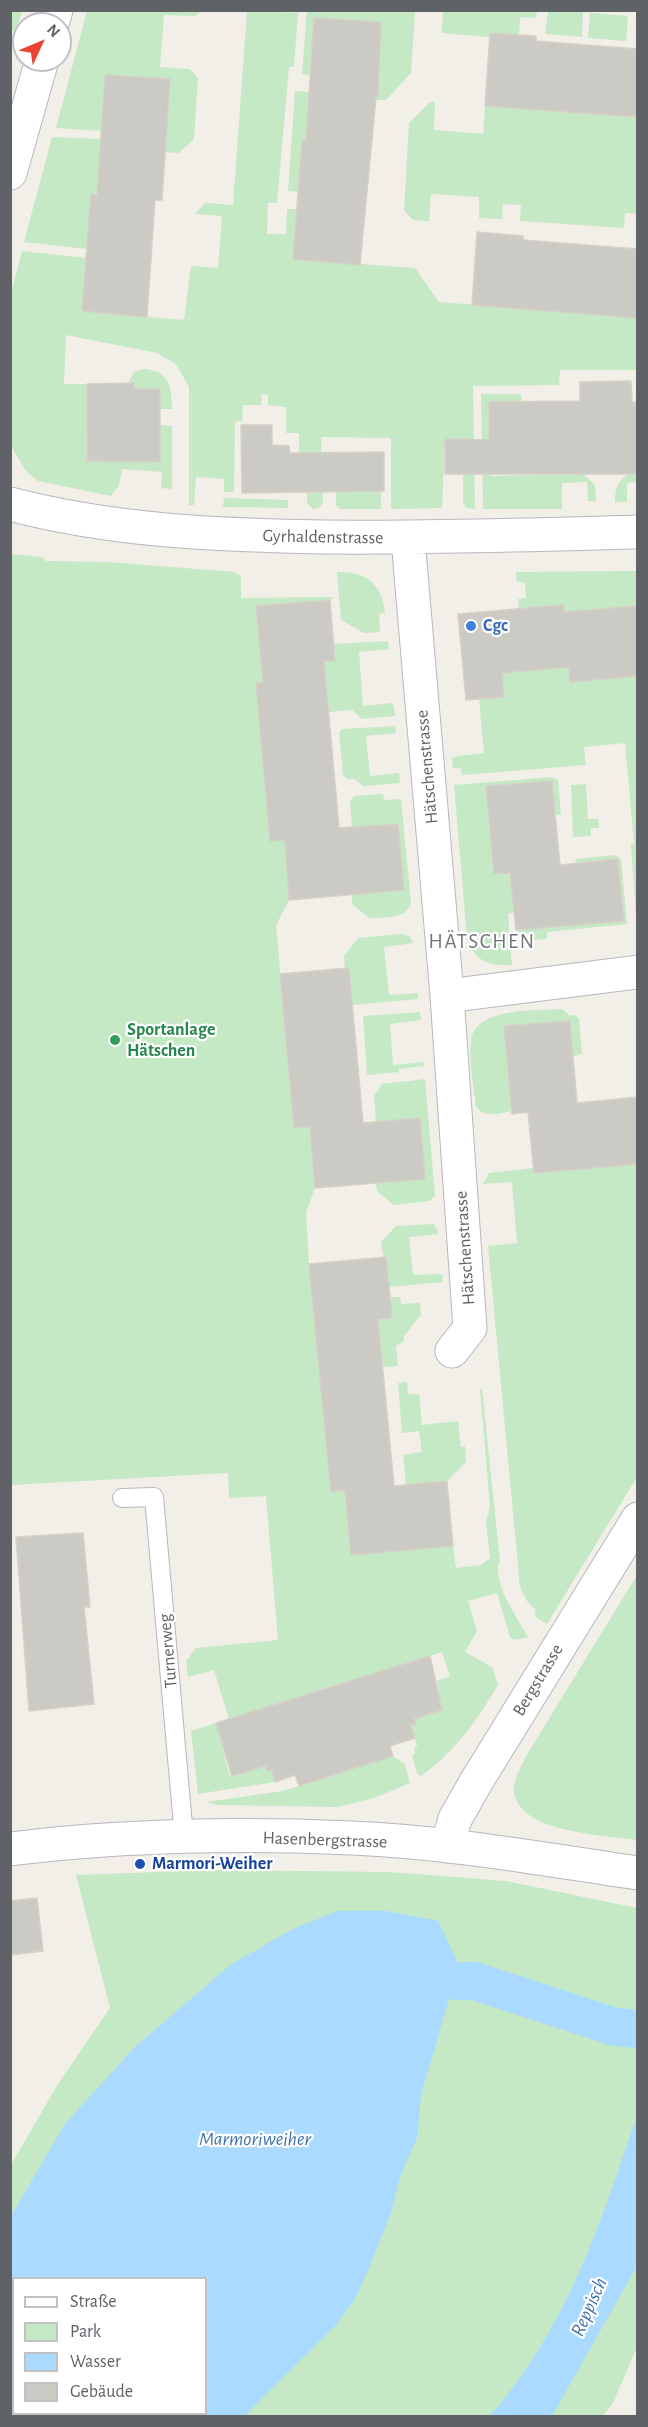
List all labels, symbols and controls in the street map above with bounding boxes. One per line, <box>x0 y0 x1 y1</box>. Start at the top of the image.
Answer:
north arrow <box>12 12 72 72</box>
text: N <box>44 21 63 40</box>
street label: Gyrhaldenstrasse <box>262 525 384 549</box>
place label: Cgc <box>483 615 508 637</box>
marker: Cgc <box>464 619 478 633</box>
street label: Hätschenstrasse <box>411 709 443 825</box>
district label: HÄTSCHEN <box>429 929 535 955</box>
place label: Sportanlage Hätschen <box>127 1019 215 1062</box>
marker: Sportanlage Hätschen <box>108 1033 122 1047</box>
street label: Hätschenstrasse <box>450 1190 480 1306</box>
street label: Turnerweg <box>154 1613 182 1689</box>
street label: Bergstrasse <box>508 1640 568 1720</box>
street label: Hasenbergstrasse <box>262 1827 388 1853</box>
place label: Marmori-Weiher <box>152 1853 272 1875</box>
marker: Marmori-Weiher <box>133 1857 147 1871</box>
water label: Marmoriweiher <box>199 2127 311 2151</box>
water label: Reppisch <box>565 2274 613 2340</box>
legend <box>12 2277 207 2415</box>
text: Straße <box>70 2293 116 2311</box>
text: Park <box>70 2323 101 2341</box>
text: Wasser <box>70 2353 121 2371</box>
text: Gebäude <box>70 2383 133 2401</box>

